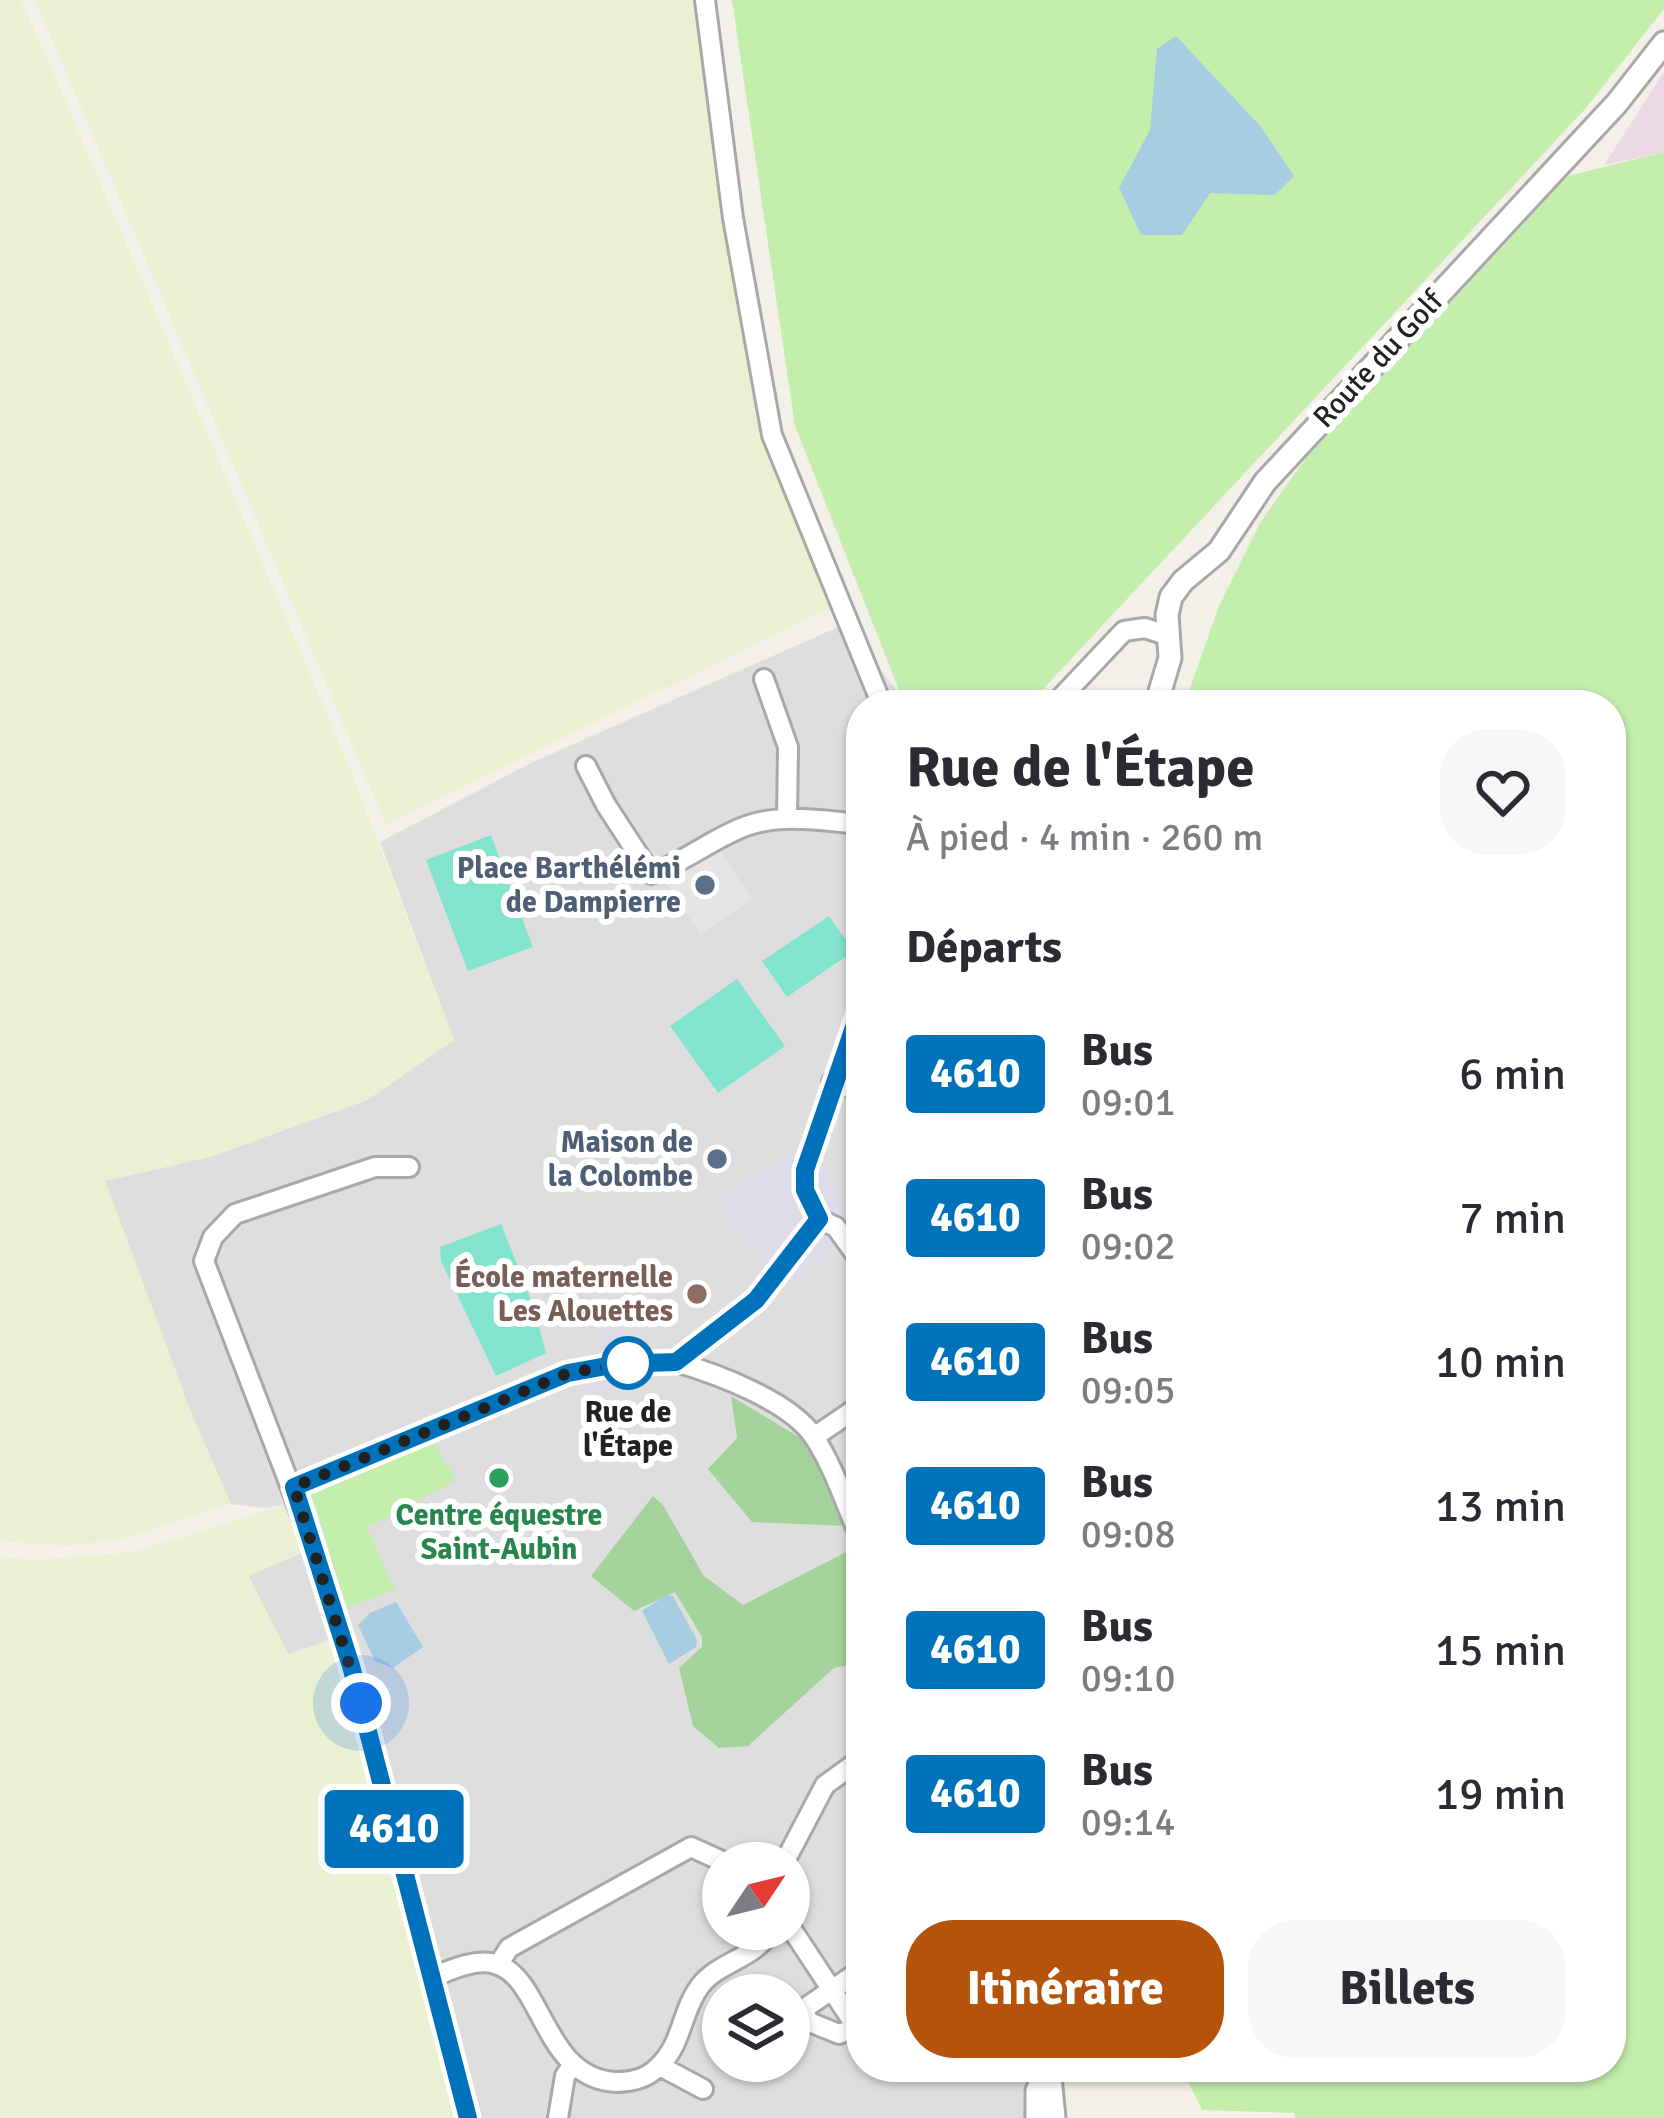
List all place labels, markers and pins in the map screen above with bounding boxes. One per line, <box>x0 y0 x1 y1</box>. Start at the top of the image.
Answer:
place label: Place Barthélémi de Dampierre <box>457 850 681 921</box>
marker: Place Barthélémi de Dampierre <box>692 872 718 898</box>
place label: Maison de la Colombe <box>548 1124 693 1195</box>
marker: Maison de la Colombe <box>704 1146 730 1172</box>
place label: École maternelle Les Alouettes <box>454 1258 673 1330</box>
marker: École maternelle Les Alouettes <box>684 1281 710 1307</box>
marker: Rue de l'Étape <box>603 1338 653 1388</box>
place label: Rue de l'Étape <box>583 1394 673 1465</box>
marker: Centre équestre Saint-Aubin <box>486 1465 512 1491</box>
place label: Centre équestre Saint-Aubin <box>396 1497 602 1568</box>

